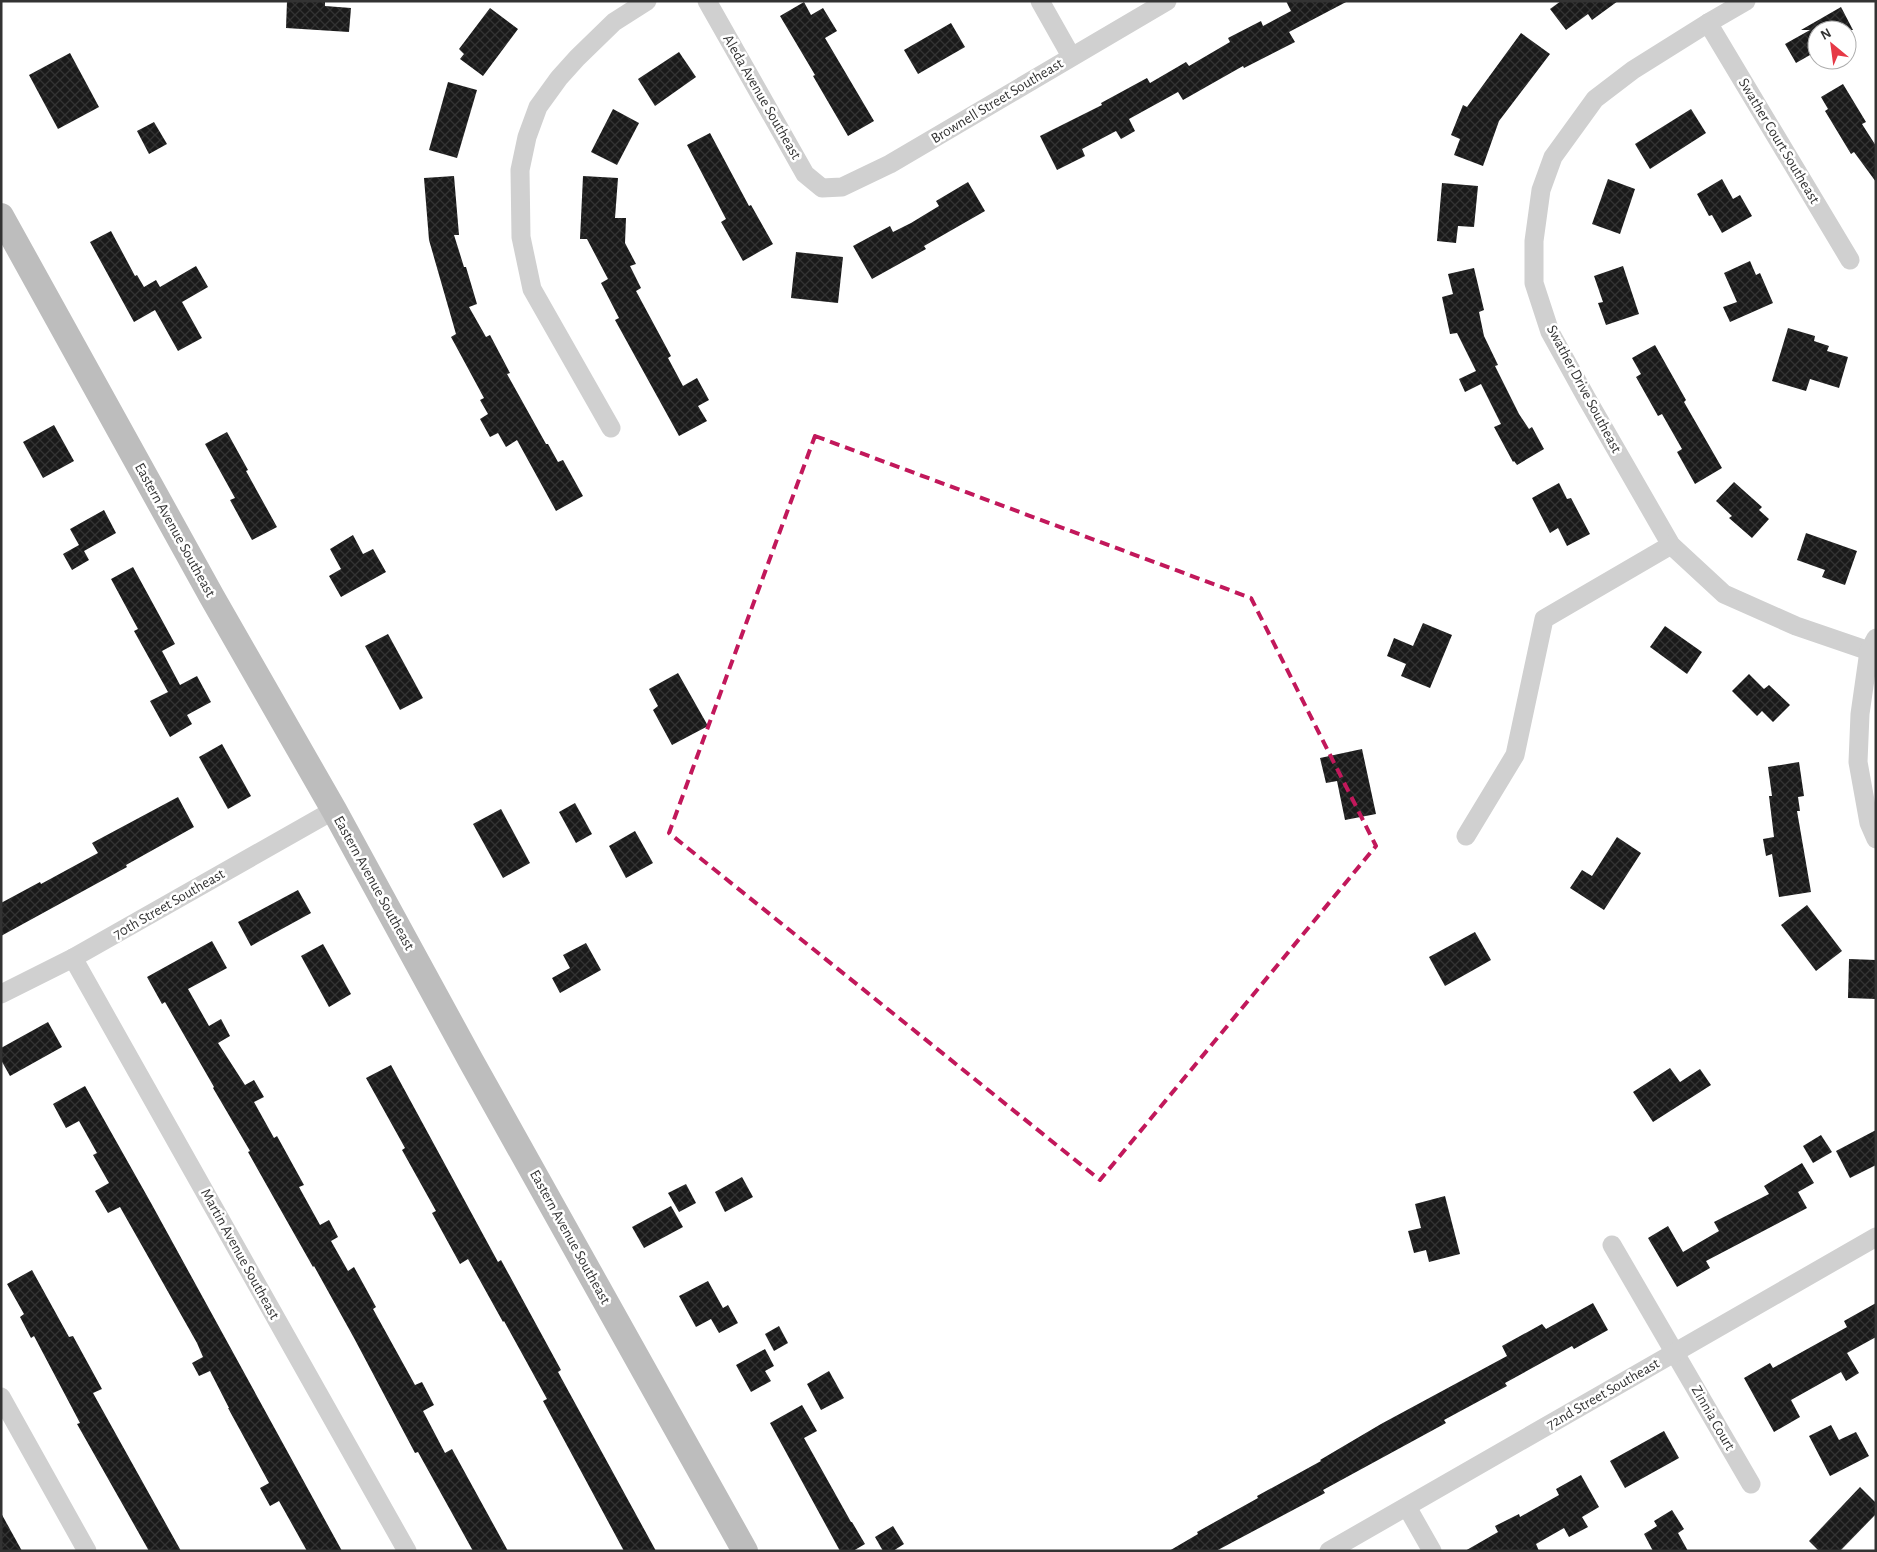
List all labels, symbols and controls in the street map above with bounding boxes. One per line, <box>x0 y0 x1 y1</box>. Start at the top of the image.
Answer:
north arrow <box>1807 20 1857 70</box>
text: N <box>1819 26 1834 43</box>
street label: Aleda Avenue Southeast <box>720 32 804 162</box>
street label: Brownell Street Southeast <box>928 56 1066 146</box>
street label: Swather Court Southeast <box>1736 76 1822 207</box>
street label: Swather Drive Southeast <box>1544 323 1624 456</box>
street label: Eastern Avenue Southeast <box>132 460 218 600</box>
street label: Eastern Avenue Southeast <box>331 813 417 953</box>
street label: 70th Street Southeast <box>111 866 227 942</box>
street label: Eastern Avenue Southeast <box>527 1167 613 1307</box>
street label: Martin Avenue Southeast <box>198 1186 282 1322</box>
street label: 72nd Street Southeast <box>1544 1356 1662 1432</box>
street label: Zinnia Court <box>1689 1383 1738 1453</box>

